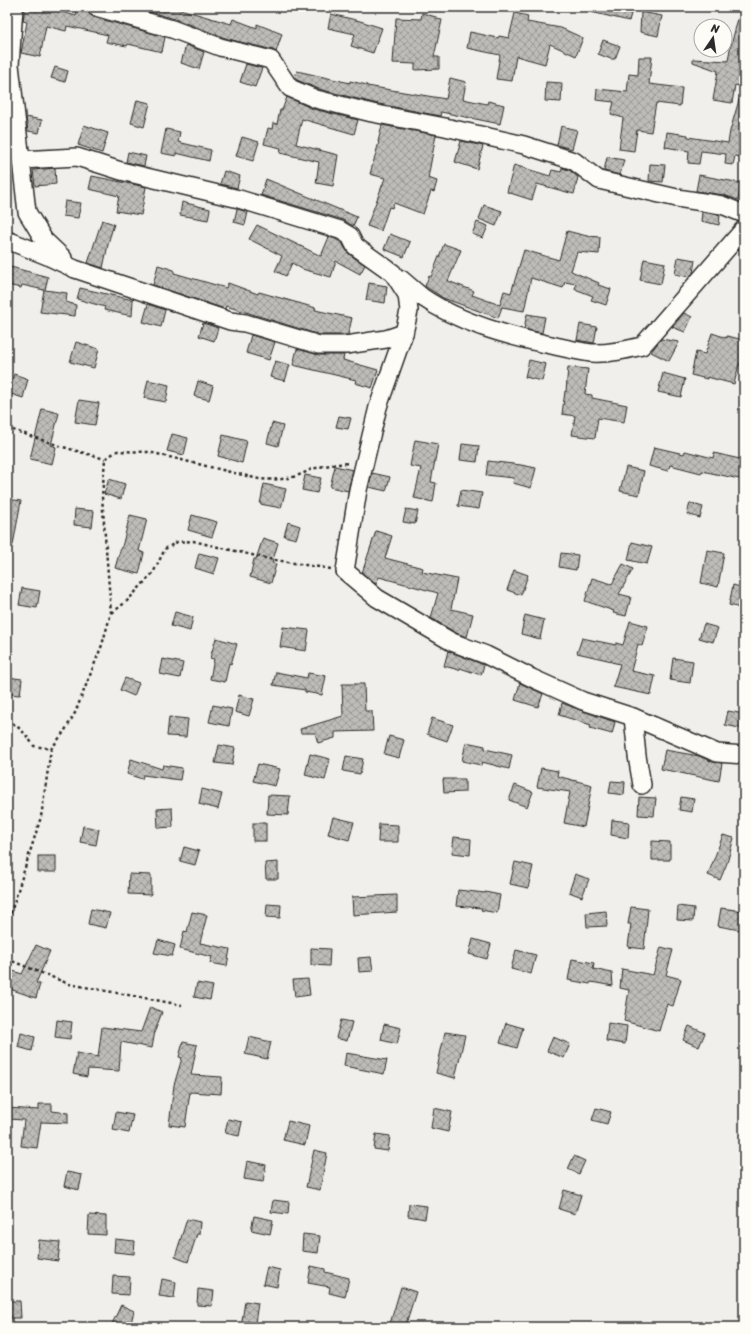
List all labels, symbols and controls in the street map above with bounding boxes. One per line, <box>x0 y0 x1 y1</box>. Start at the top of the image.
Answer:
north arrow <box>693 18 733 58</box>
text: N <box>708 18 721 39</box>

